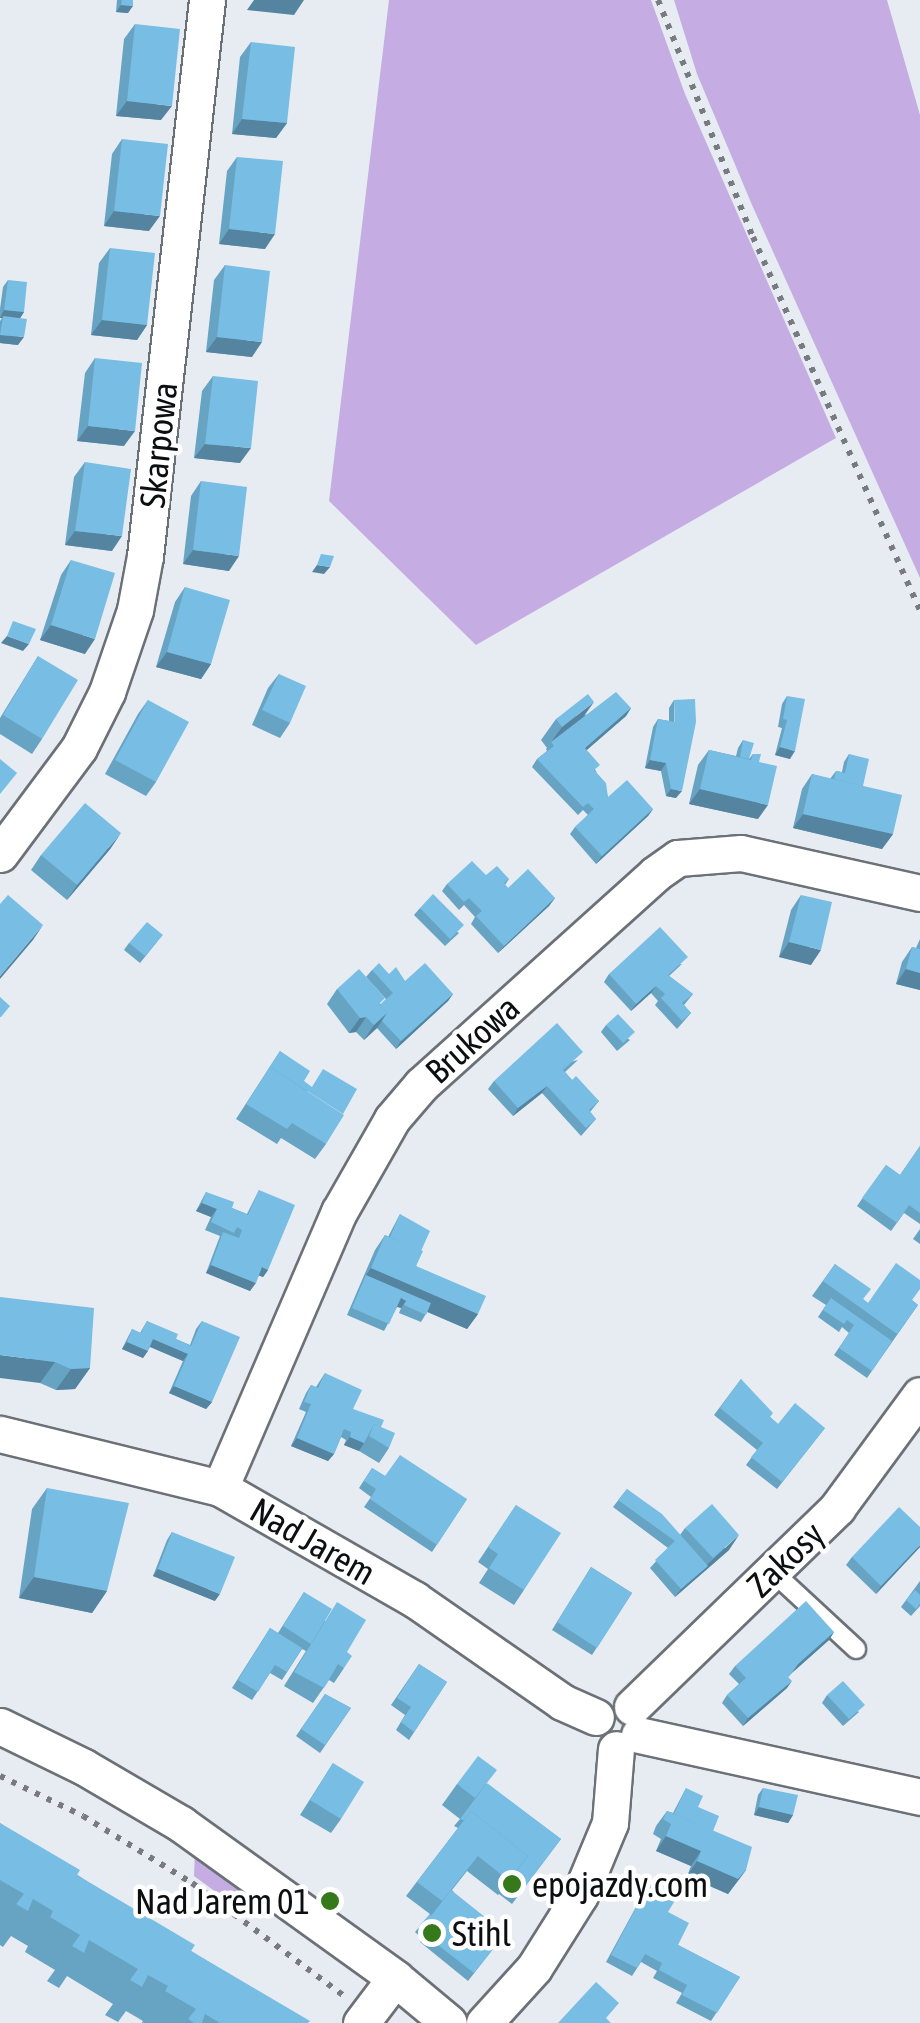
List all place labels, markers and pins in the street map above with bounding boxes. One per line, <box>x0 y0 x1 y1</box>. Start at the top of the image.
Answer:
place label: epojazdy.com <box>532 1863 708 1905</box>
marker: epojazdy.com <box>501 1873 523 1895</box>
place label: Nad Jarem 01 <box>135 1880 310 1922</box>
marker: Nad Jarem 01 <box>319 1890 341 1912</box>
place label: Stihl <box>452 1912 511 1954</box>
marker: Stihl <box>421 1922 443 1944</box>

